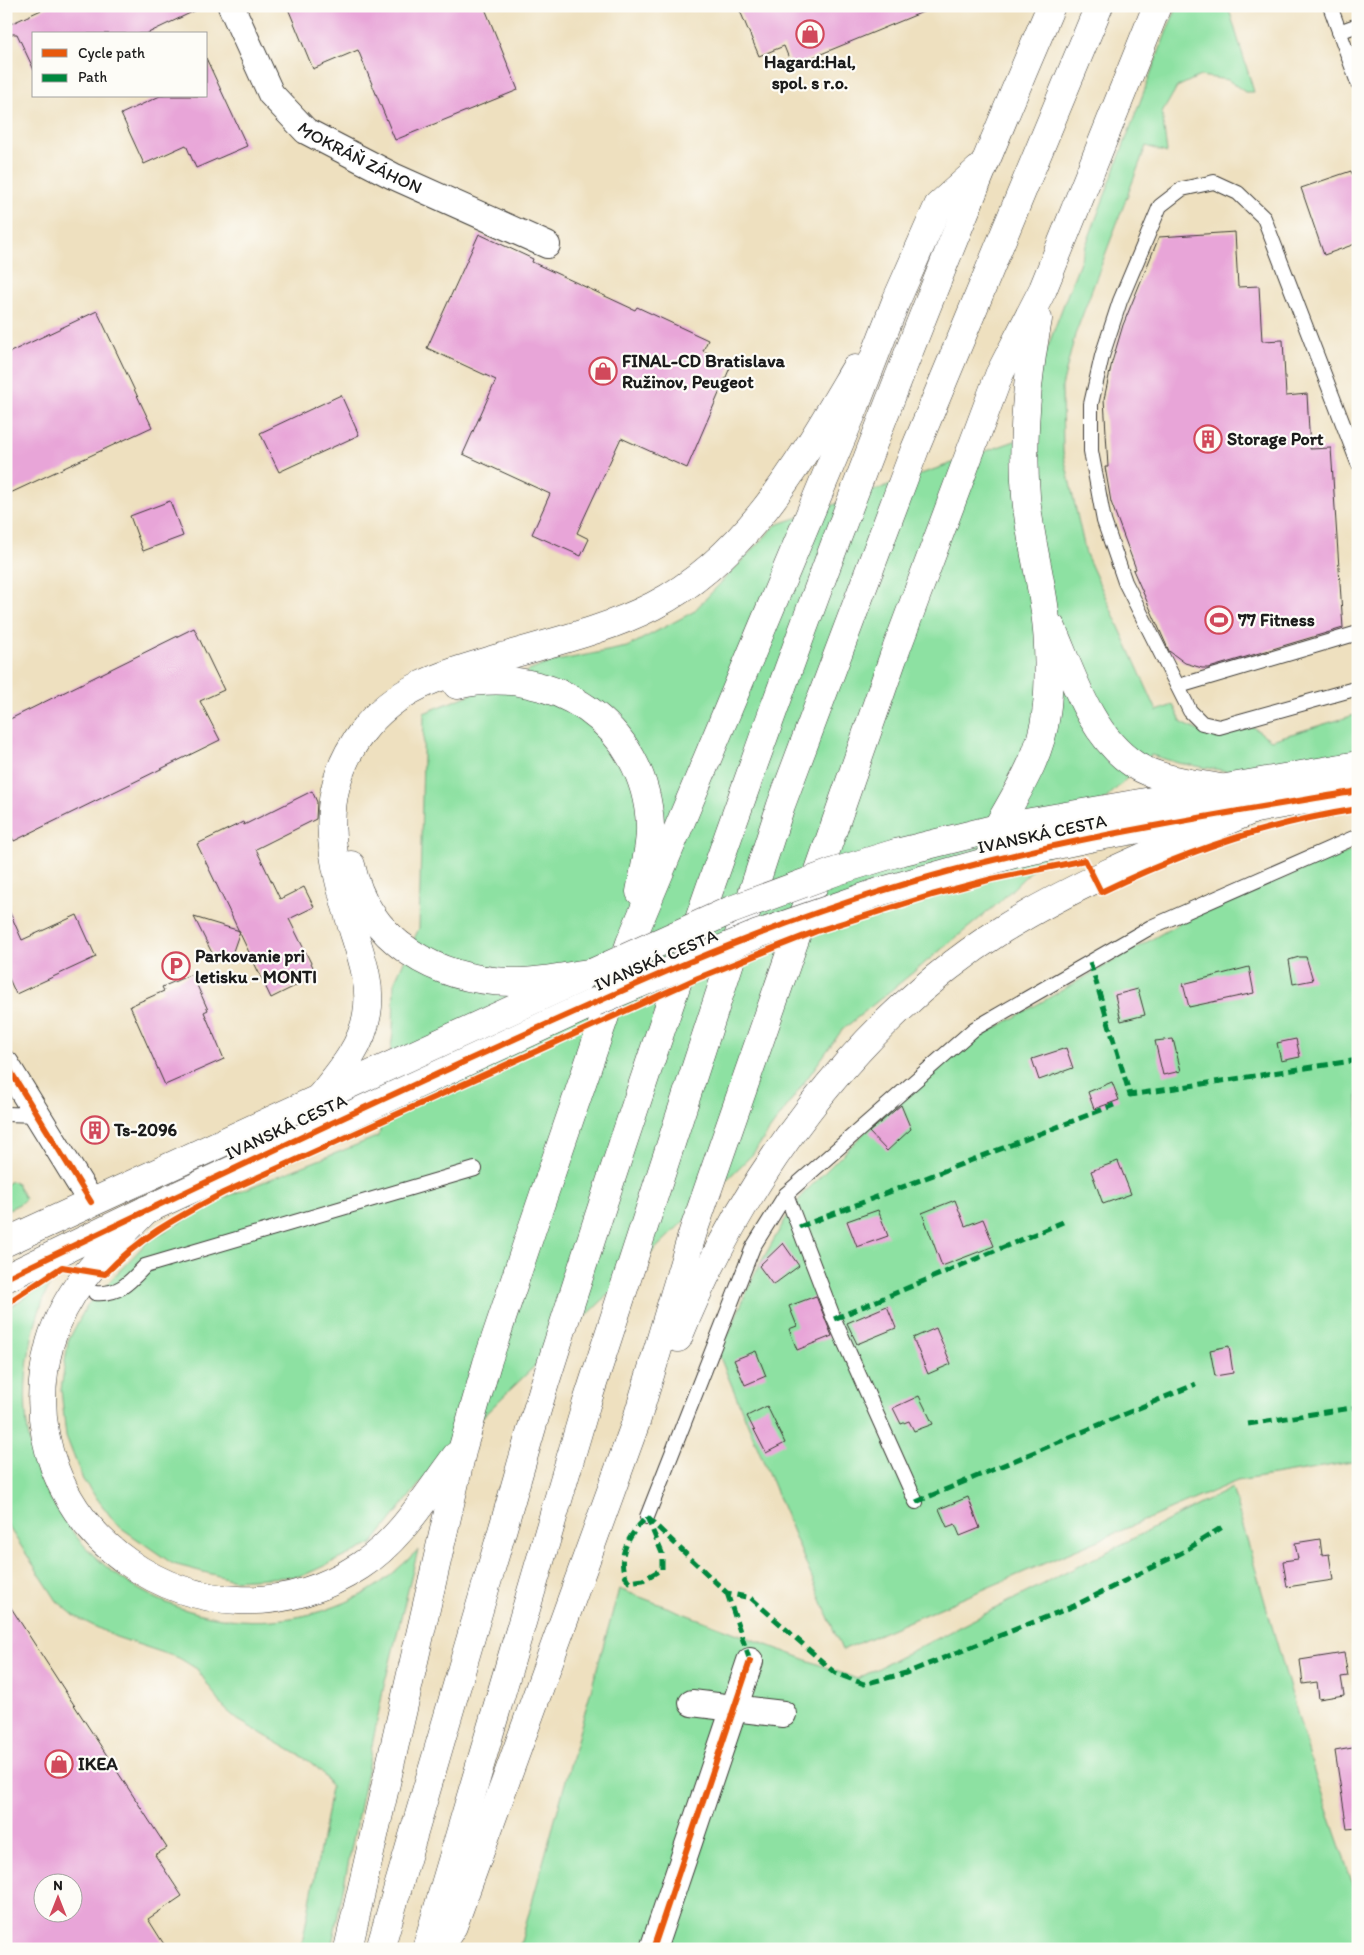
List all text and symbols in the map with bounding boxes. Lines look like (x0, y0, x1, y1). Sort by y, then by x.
shop icon: Hagard:Hal, spol. s r.o. (795, 19, 825, 49)
legend (32, 32, 208, 98)
text: Cycle path (78, 44, 145, 62)
place label: Hagard:Hal, spol. s r.o. (764, 51, 856, 94)
text: Path (78, 68, 107, 86)
street label: MOKRÁŇ ZÁHON (293, 118, 426, 199)
place label: FINAL-CD Bratislava Ružinov, Peugeot (622, 350, 785, 393)
shop icon: FINAL-CD Bratislava Ružinov, Peugeot (588, 356, 618, 386)
building icon: Storage Port (1193, 424, 1223, 454)
place label: Storage Port (1227, 428, 1324, 450)
sports icon: 77 Fitness (1204, 605, 1234, 635)
place label: 77 Fitness (1237, 609, 1315, 631)
street label: IVANSKÁ CESTA (975, 809, 1109, 858)
street label: IVANSKÁ CESTA (591, 924, 721, 996)
place label: Parkovanie pri letisku - MONTI (195, 945, 317, 988)
parking icon: Parkovanie pri letisku - MONTI (161, 951, 191, 981)
street label: IVANSKÁ CESTA (222, 1089, 351, 1165)
building icon: Ts-2096 (80, 1115, 110, 1145)
place label: Ts-2096 (113, 1119, 178, 1141)
shop icon: IKEA (44, 1749, 74, 1779)
place label: IKEA (78, 1753, 118, 1775)
north arrow (32, 1872, 82, 1922)
text: N (53, 1877, 63, 1894)

